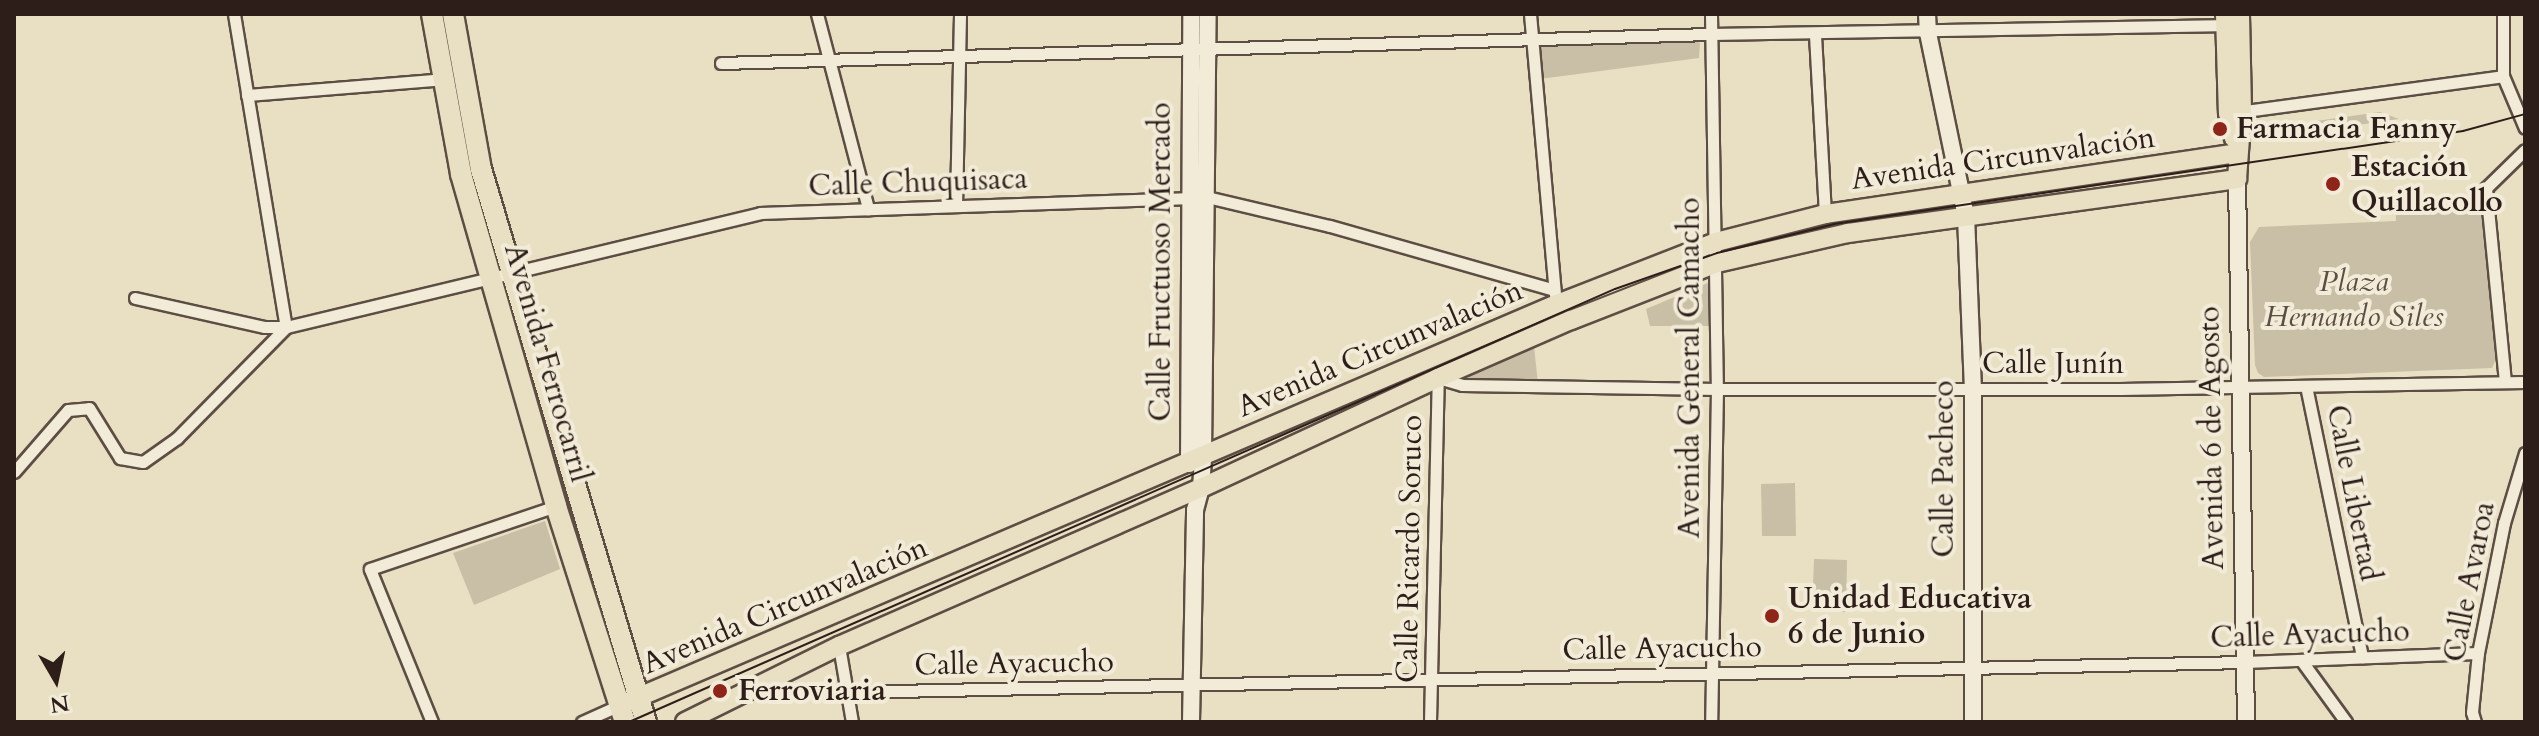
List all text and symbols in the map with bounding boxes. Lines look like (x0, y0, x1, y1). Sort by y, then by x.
street label: Calle Fructuoso Mercado (1143, 102, 1179, 422)
place label: Farmacia Fanny (2236, 111, 2456, 147)
street label: Avenida Circunvalación (1849, 120, 2157, 198)
marker: Farmacia Fanny (2211, 120, 2229, 138)
place label: Estación Quillacollo (2351, 149, 2503, 220)
street label: Calle Chuquisaca (808, 161, 1028, 205)
marker: Estación Quillacollo (2322, 173, 2344, 195)
street label: Avenida General Camacho (1672, 198, 1708, 538)
street label: Avenida Ferrocarril (496, 240, 598, 486)
park label: Plaza Hernando Siles (2264, 264, 2444, 334)
street label: Avenida Circunvalación (1232, 273, 1528, 425)
street label: Avenida 6 de Agosto (2192, 306, 2232, 570)
street label: Calle Junín (1982, 346, 2124, 382)
street label: Calle Pacheco (1926, 380, 1962, 558)
street label: Calle Libertad (2318, 402, 2388, 584)
street label: Calle Ricardo Soruco (1390, 414, 1430, 684)
street label: Calle Avaroa (2437, 499, 2503, 665)
street label: Avenida Circunvalación (637, 530, 933, 682)
place label: Unidad Educativa 6 de Junio (1788, 581, 2032, 652)
marker: Unidad Educativa 6 de Junio (1763, 607, 1781, 625)
street label: Calle Ayacucho (2210, 614, 2410, 656)
street label: Calle Ayacucho (1562, 629, 1762, 669)
north arrow (16, 640, 96, 720)
street label: Calle Ayacucho (914, 644, 1114, 684)
place label: Ferroviaria (738, 673, 886, 709)
marker: Ferroviaria (709, 680, 731, 702)
text: N (48, 687, 72, 720)

